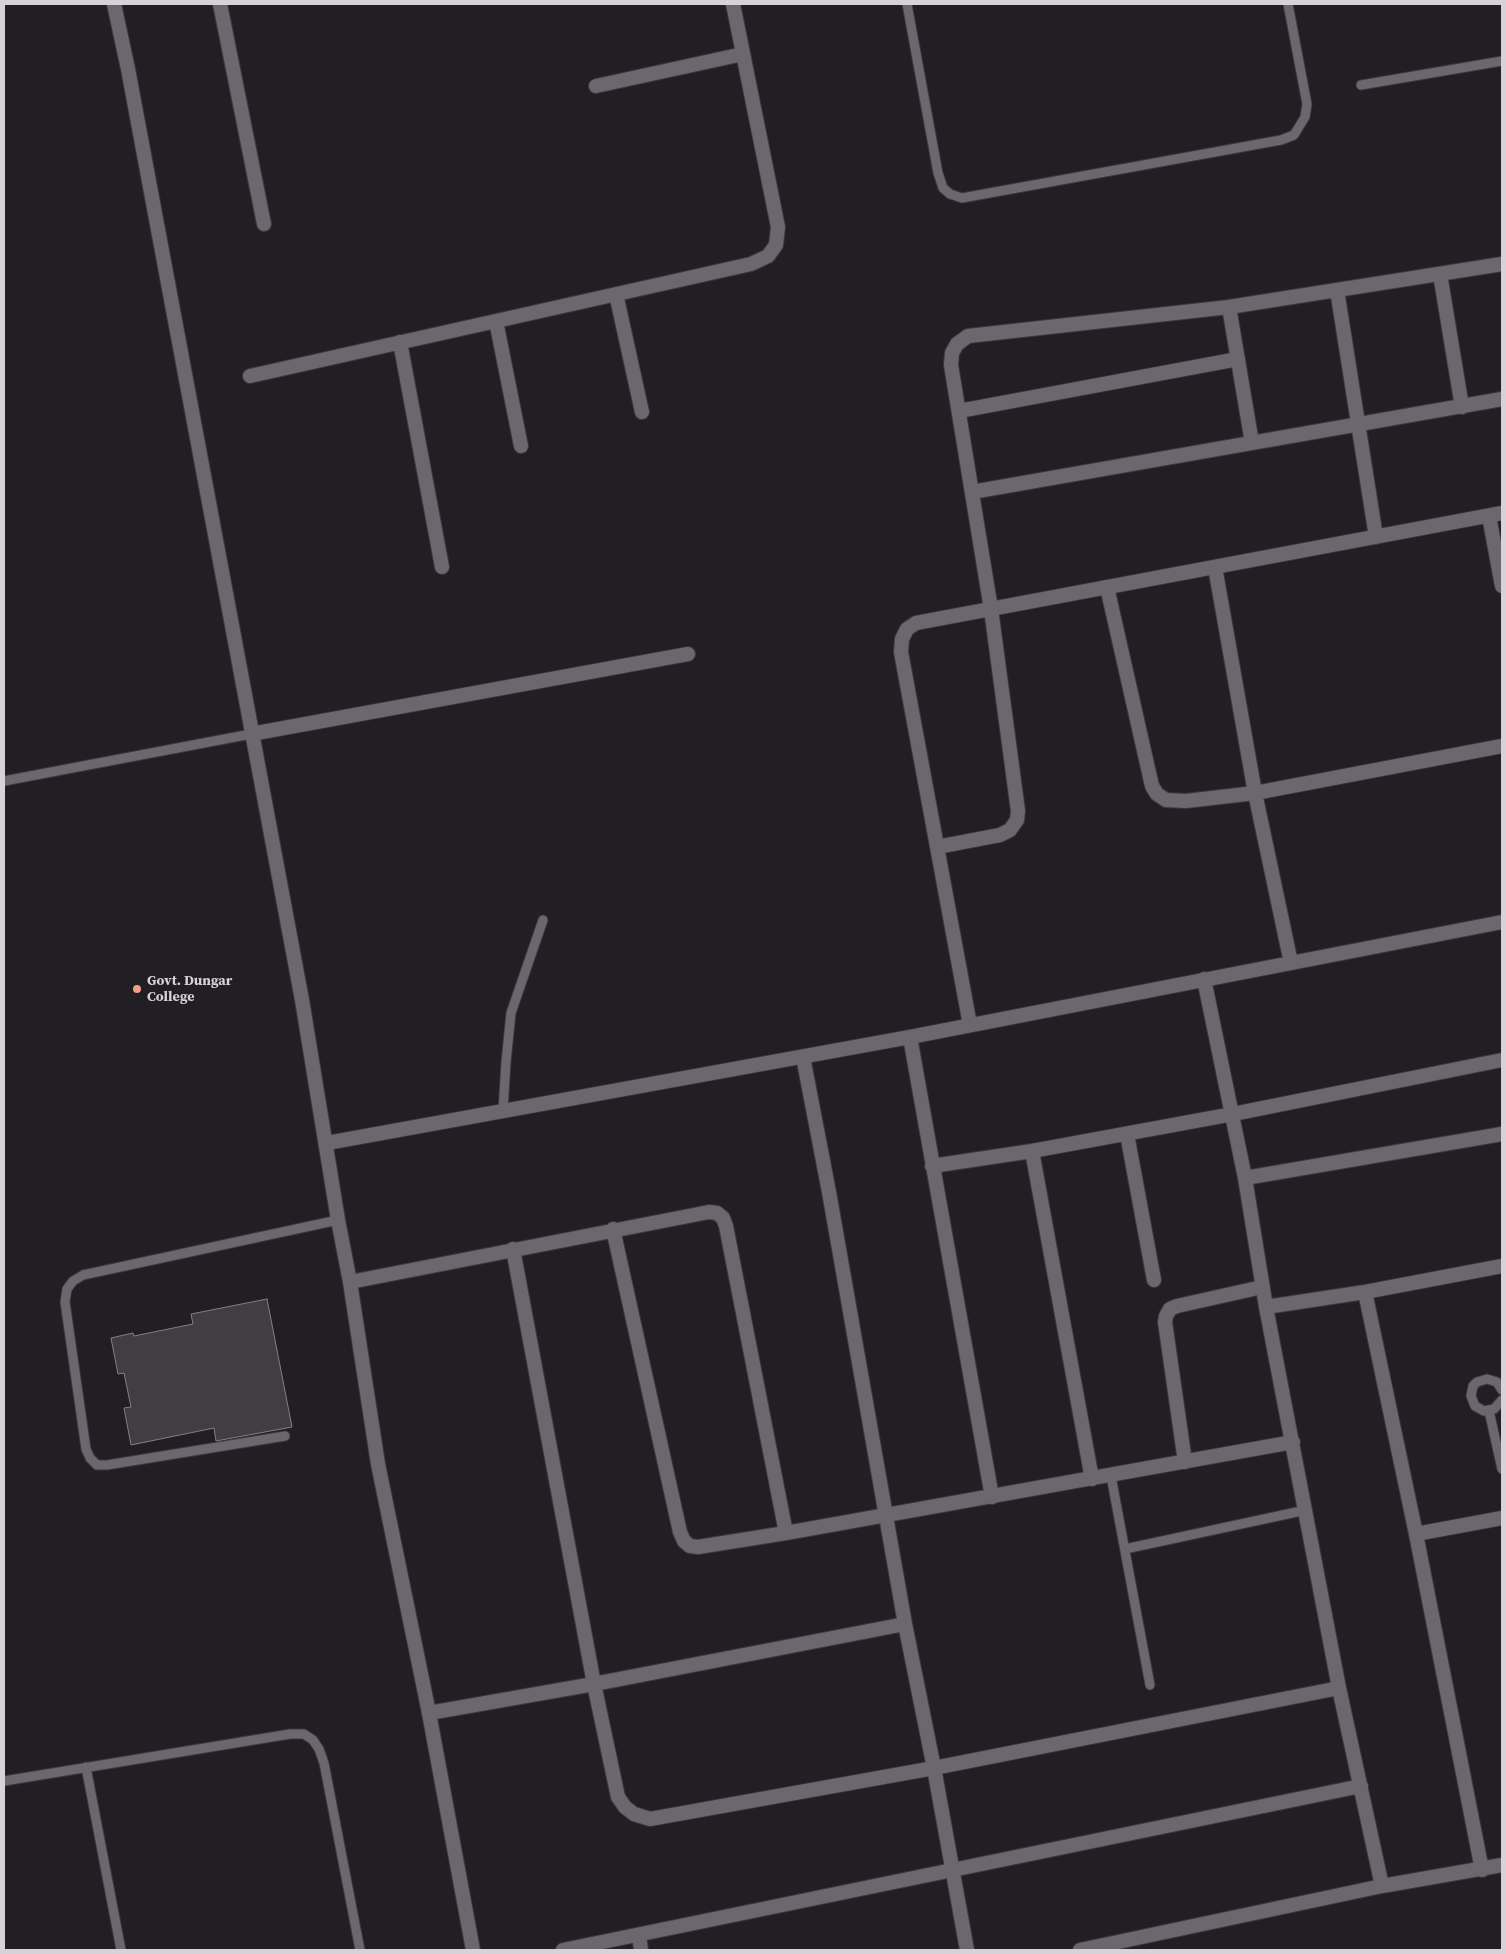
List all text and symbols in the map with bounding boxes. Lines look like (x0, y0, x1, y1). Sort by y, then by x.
place label: Govt. Dungar College (147, 973, 232, 1006)
marker: Govt. Dungar College (131, 983, 143, 995)

